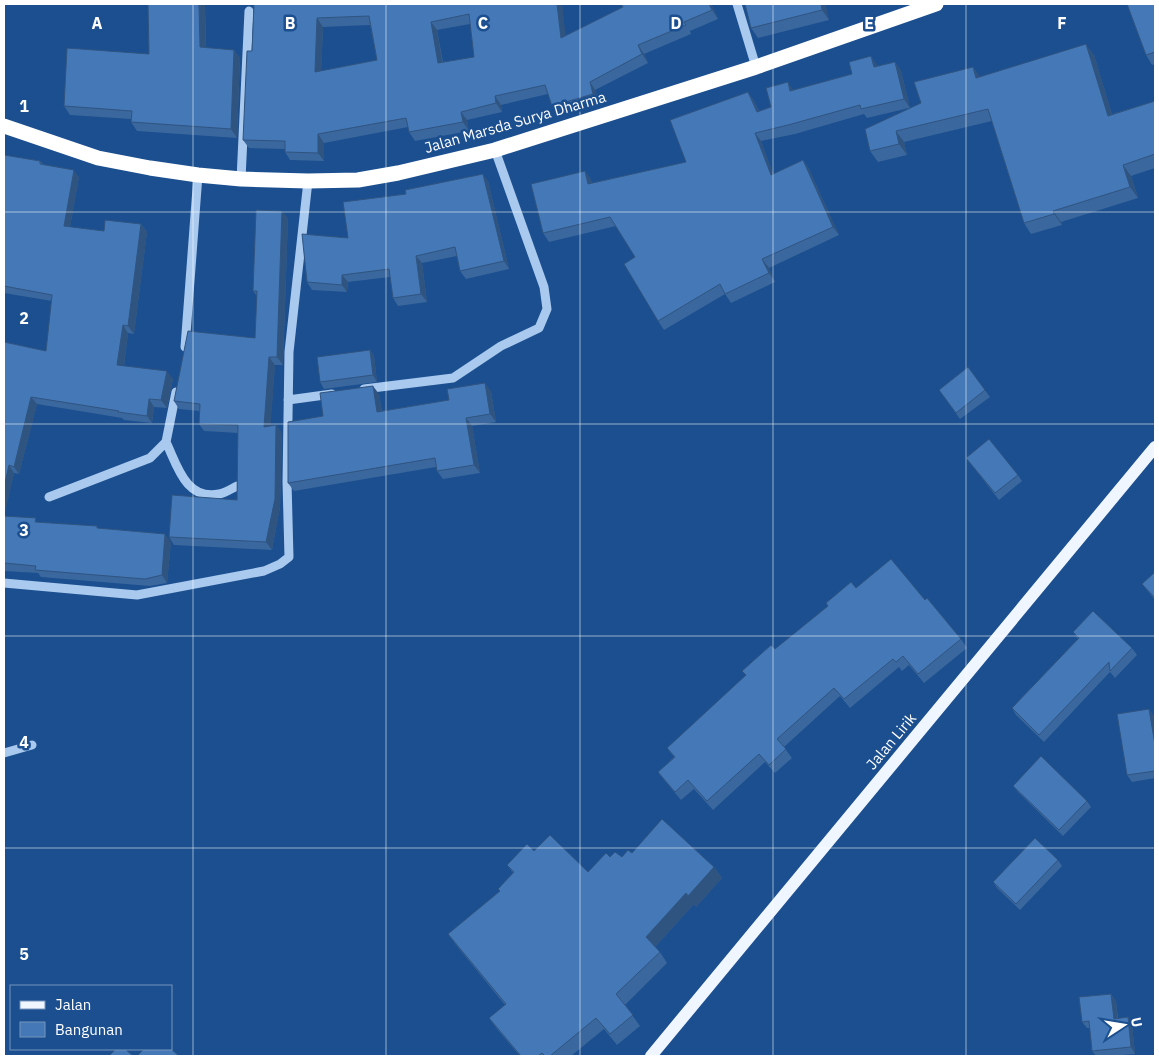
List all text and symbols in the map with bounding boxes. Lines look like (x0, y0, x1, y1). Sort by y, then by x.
text: A (92, 13, 103, 33)
text: B (285, 13, 296, 33)
text: C (478, 13, 488, 33)
text: D (670, 13, 682, 33)
text: E (864, 13, 874, 33)
text: F (1057, 13, 1067, 33)
street label: Jalan Marsda Surya Dharma (422, 87, 608, 157)
text: 1 (19, 96, 29, 116)
text: 2 (19, 308, 29, 328)
text: 3 (19, 520, 29, 540)
street label: Jalan Lirik (862, 709, 920, 773)
text: 4 (19, 732, 29, 752)
text: 5 (19, 944, 29, 964)
legend (10, 985, 172, 1050)
text: Jalan (55, 995, 91, 1014)
north arrow (1099, 1000, 1149, 1050)
text: U (1127, 1016, 1147, 1029)
text: Bangunan (55, 1020, 123, 1039)

